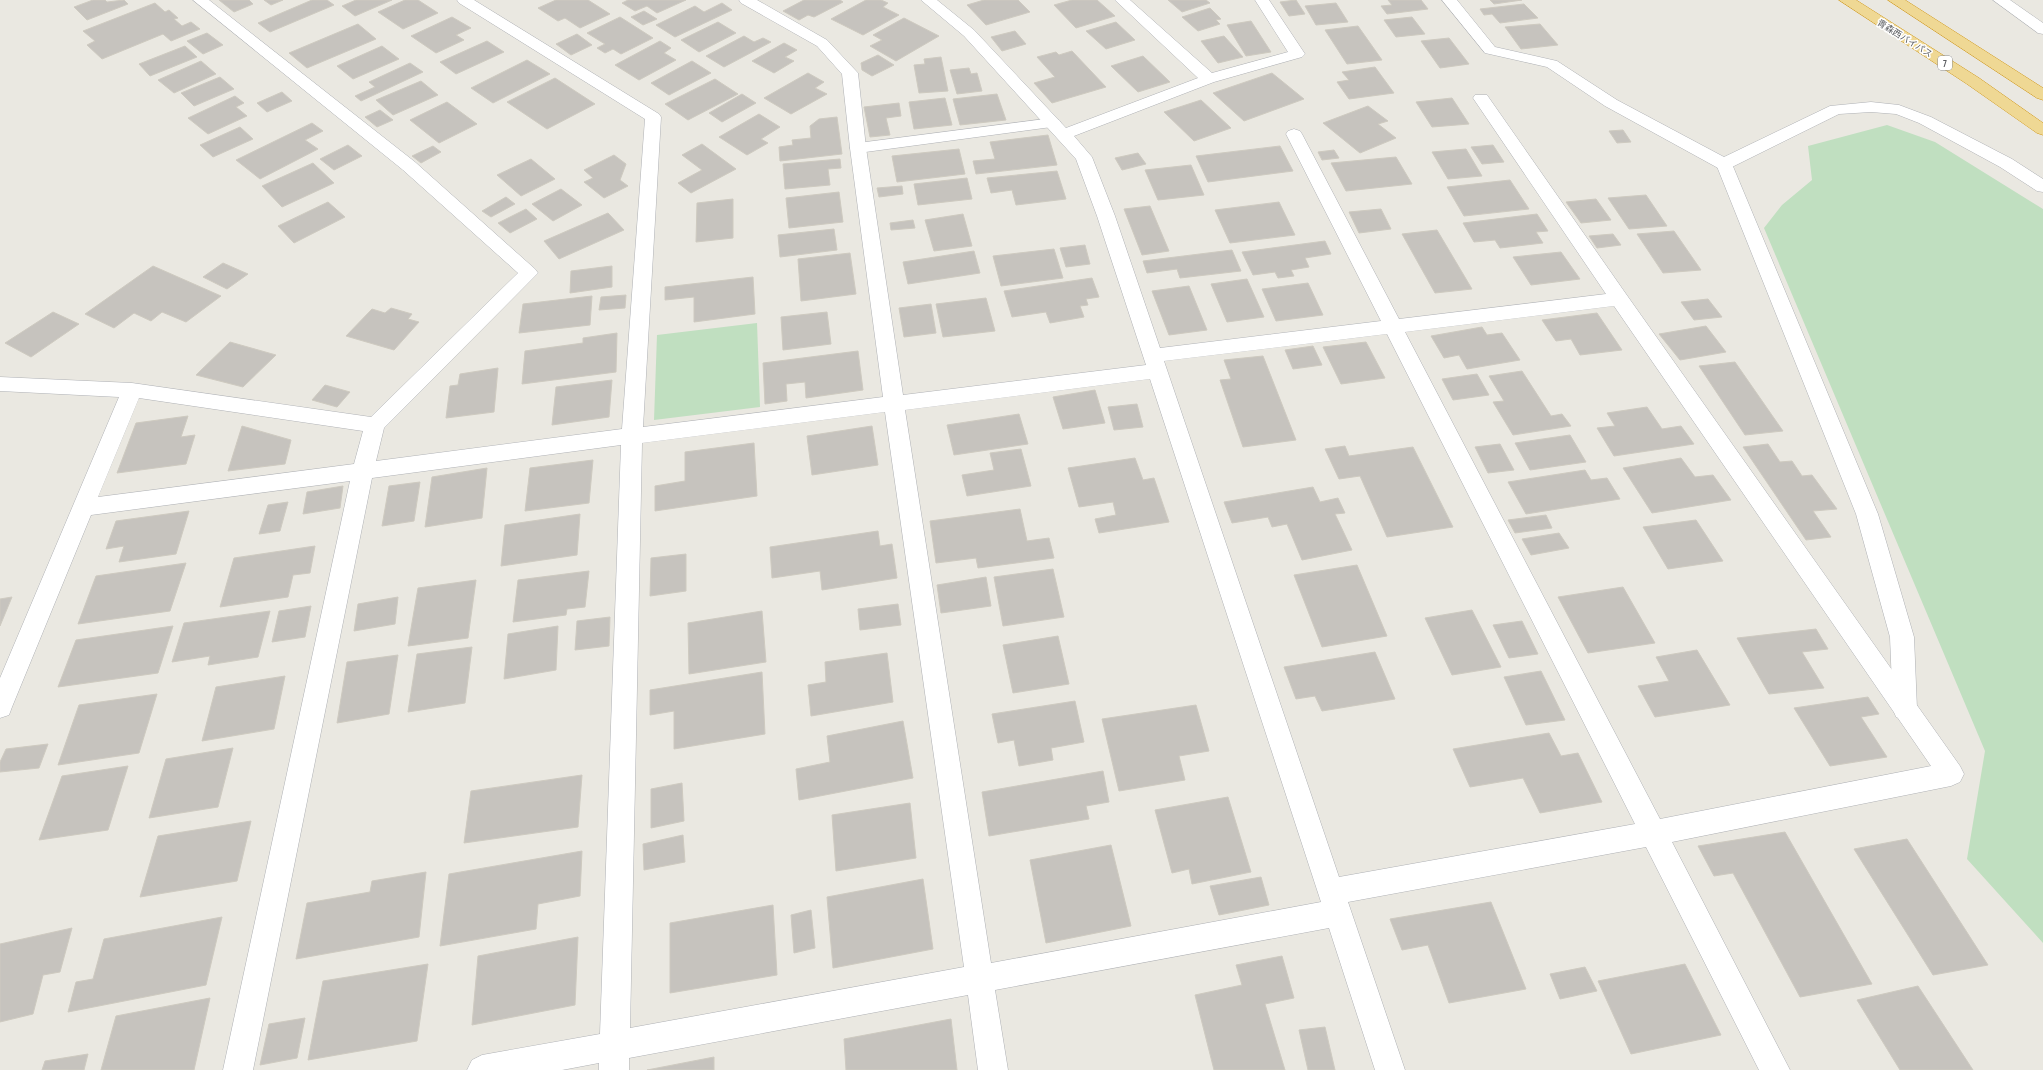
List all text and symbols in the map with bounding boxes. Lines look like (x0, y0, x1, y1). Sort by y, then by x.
street label: 青森西バイパス (1875, 17, 1935, 59)
road number: 7 (1938, 56, 1952, 70)

